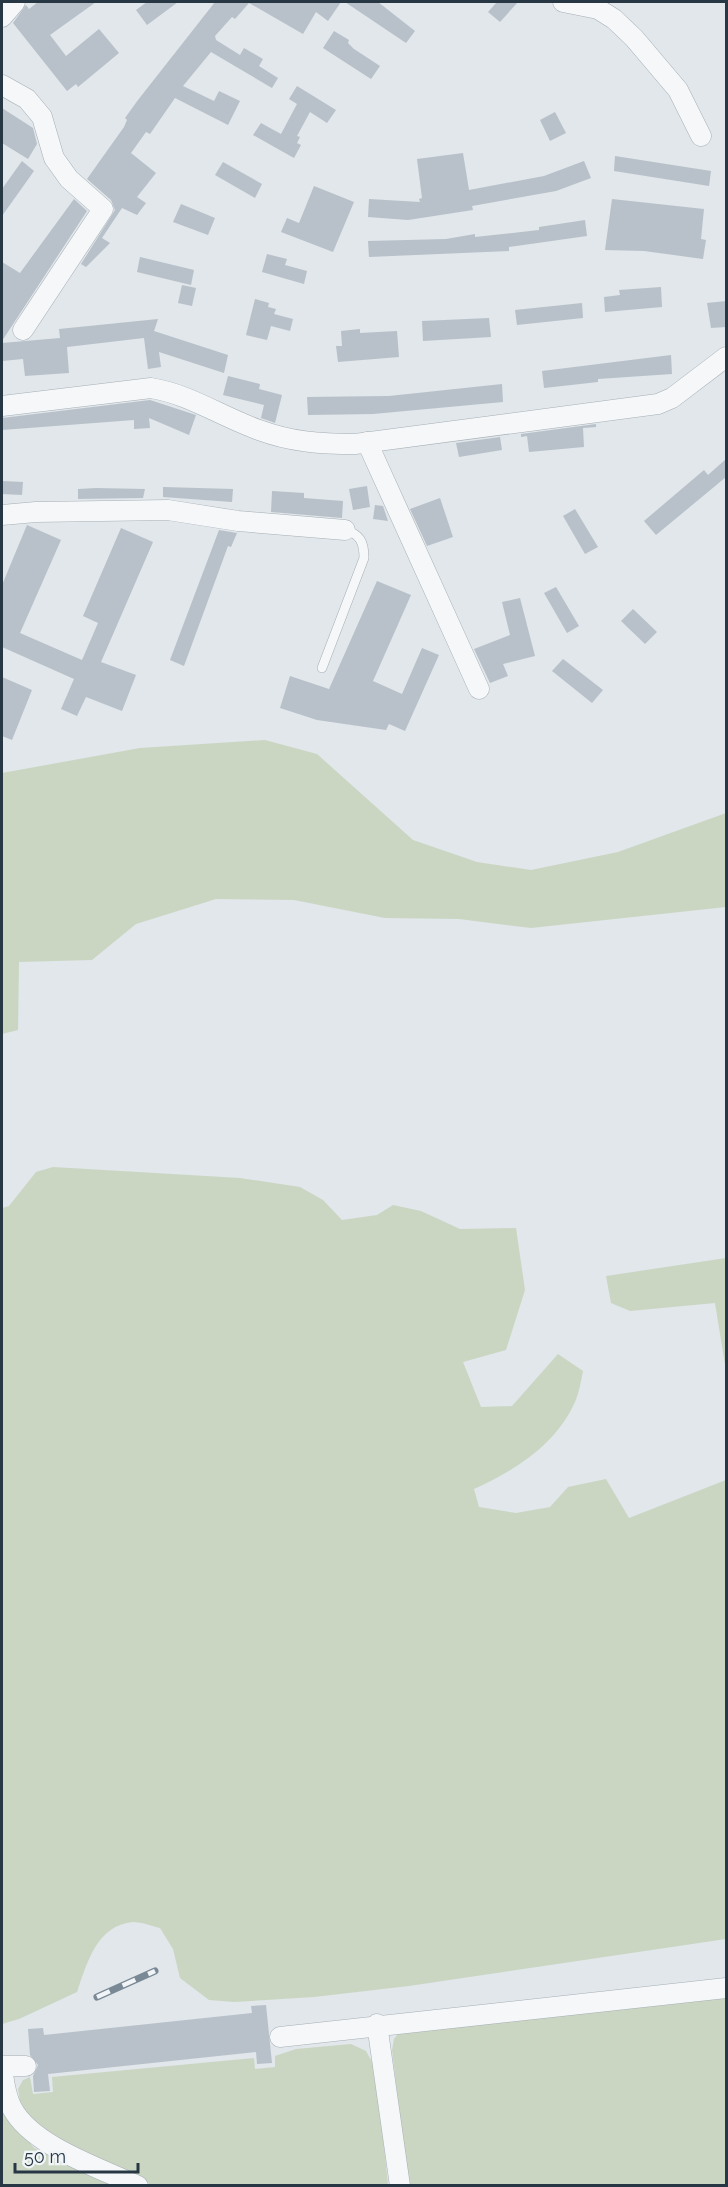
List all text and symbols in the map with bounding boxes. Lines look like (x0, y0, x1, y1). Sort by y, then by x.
scale bar (15, 2136, 138, 2174)
text: 50 m (24, 2146, 66, 2167)

